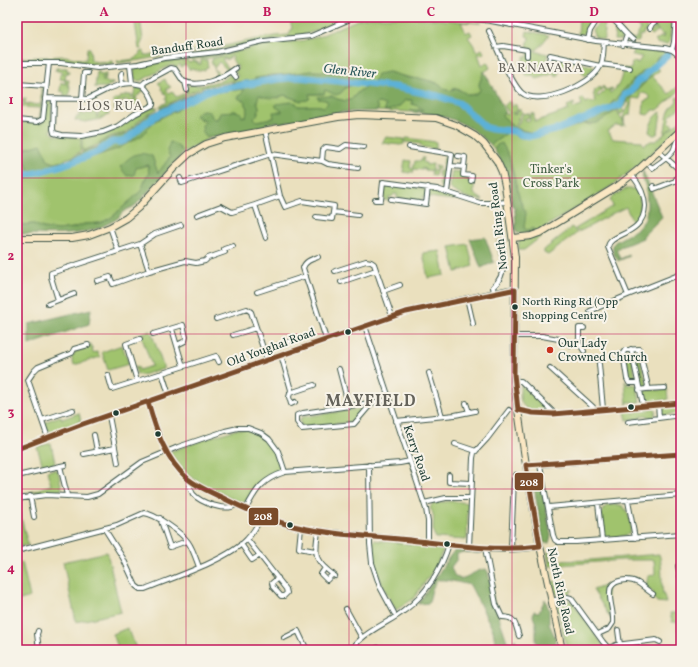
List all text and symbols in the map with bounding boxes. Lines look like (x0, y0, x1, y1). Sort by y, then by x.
text: A (99, 4, 109, 22)
text: B (263, 4, 272, 22)
text: C (427, 4, 435, 22)
text: D (589, 4, 599, 22)
street label: Banduff Road (150, 34, 225, 60)
water label: Glen River (322, 60, 377, 84)
district label: BARNAVARA (498, 60, 584, 78)
text: 1 (8, 92, 14, 110)
district label: LIOS RUA (78, 98, 144, 116)
park label: Tinker's Cross Park (523, 162, 580, 192)
street label: North Ring Road (486, 181, 512, 271)
text: 2 (8, 248, 15, 266)
place label: North Ring Rd (Opp Shopping Centre) (522, 295, 618, 324)
marker: North Ring Rd (Opp Shopping Centre) (510, 302, 520, 312)
street label: Old Youghal Road (225, 324, 318, 371)
unlabelled marker (343, 327, 353, 337)
place label: Our Lady Crowned Church (558, 336, 647, 366)
marker: Our Lady Crowned Church (545, 345, 555, 355)
district label: MAYFIELD (326, 391, 416, 413)
unlabelled marker (626, 402, 636, 412)
text: 3 (8, 404, 15, 422)
unlabelled marker (111, 408, 121, 418)
street label: Kerry Road (399, 423, 433, 484)
unlabelled marker (153, 429, 163, 439)
line badge: 208 (514, 472, 544, 491)
text: 208 (520, 476, 538, 491)
line badge: 208 (248, 507, 279, 526)
text: 208 (254, 510, 272, 525)
unlabelled marker (285, 520, 295, 530)
unlabelled marker (442, 539, 452, 549)
street label: North Ring Road (543, 546, 577, 636)
text: 4 (7, 560, 15, 578)

